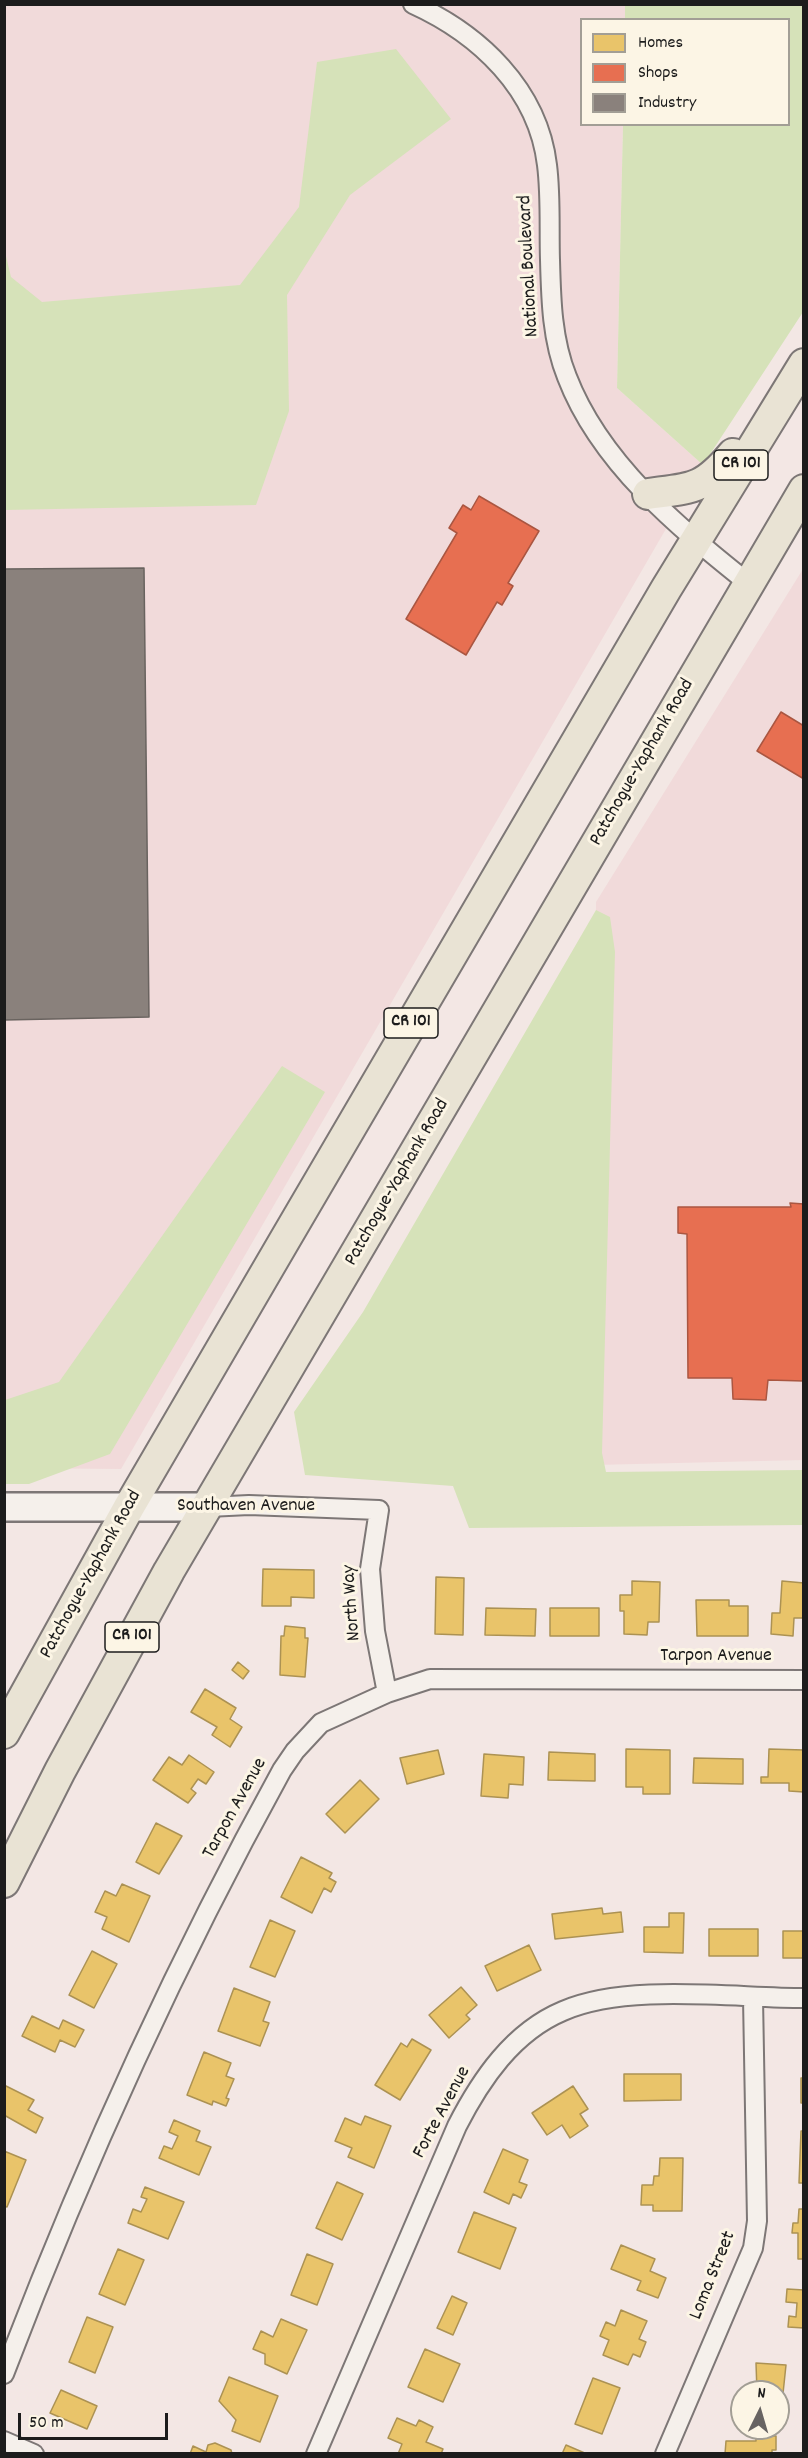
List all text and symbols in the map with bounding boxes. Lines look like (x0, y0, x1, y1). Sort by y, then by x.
legend (580, 18, 790, 126)
text: Homes (638, 31, 683, 56)
text: Shops (638, 61, 678, 86)
text: Industry (638, 91, 696, 116)
street label: National Boulevard (514, 194, 546, 338)
road number: CR 101 (714, 450, 768, 480)
street label: Patchogue-Yaphank Road (585, 675, 701, 851)
road number: CR 101 (384, 1008, 438, 1038)
street label: Patchogue-Yaphank Road (340, 1095, 456, 1271)
street label: Patchogue-Yaphank Road (36, 1487, 148, 1663)
street label: Southaven Avenue (177, 1495, 315, 1519)
street label: North Way (338, 1564, 368, 1642)
road number: CR 101 (105, 1622, 159, 1652)
street label: Tarpon Avenue (660, 1645, 772, 1669)
street label: Tarpon Avenue (198, 1754, 274, 1864)
street label: Forte Avenue (409, 2063, 477, 2163)
street label: Loma Street (685, 2228, 743, 2324)
north arrow (730, 2380, 790, 2440)
text: N (756, 2382, 766, 2405)
scale bar (21, 2401, 171, 2439)
text: 50 m (29, 2411, 64, 2436)

